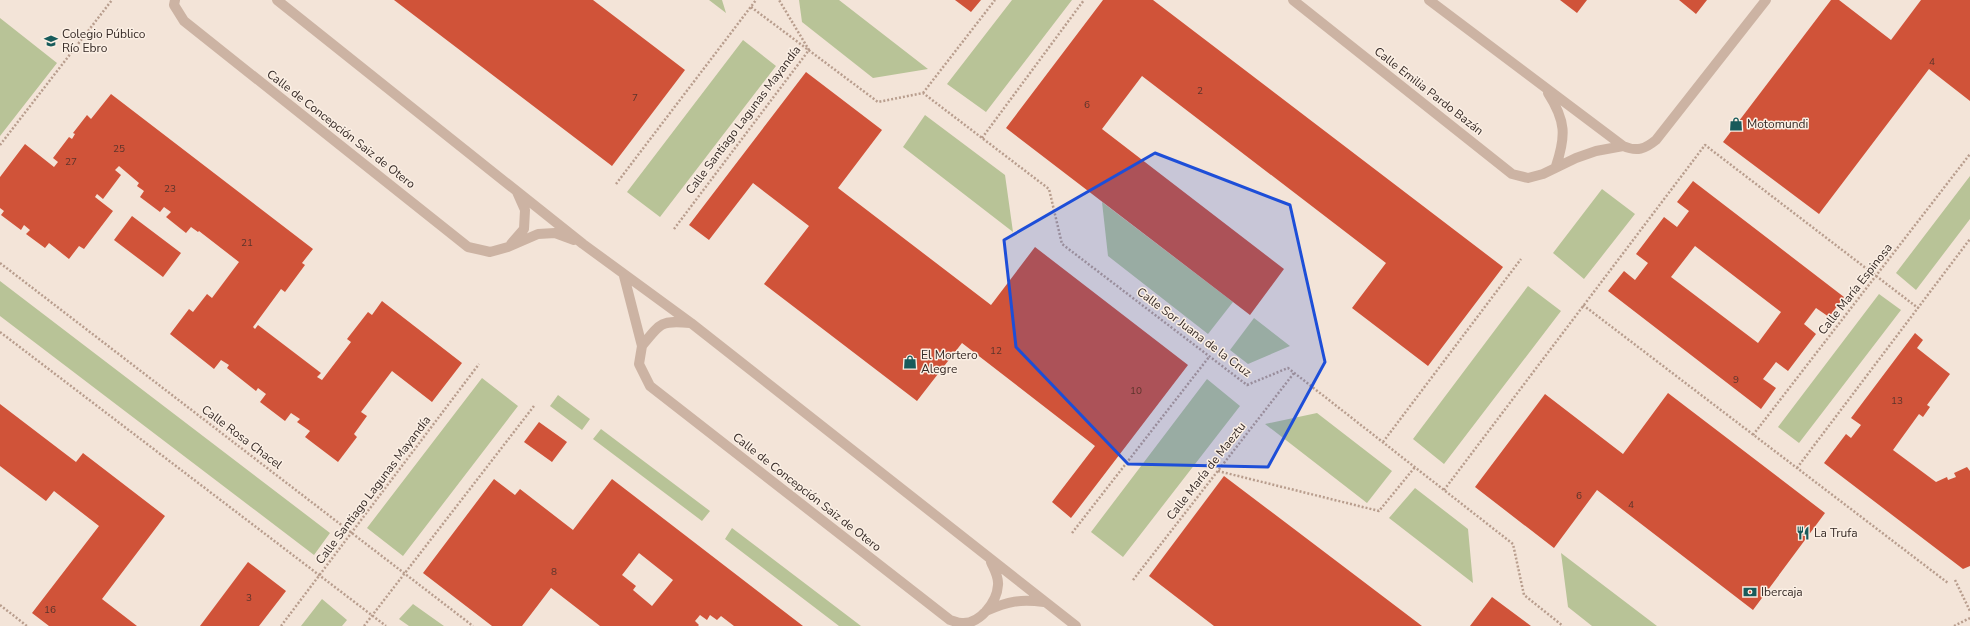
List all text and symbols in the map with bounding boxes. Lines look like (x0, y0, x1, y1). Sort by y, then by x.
place label: Colegio Público Río Ebro (62, 26, 146, 56)
school or university icon: Colegio Público Río Ebro (43, 33, 59, 49)
street label: Calle Santiago Lagunas Mayandía (682, 42, 804, 198)
street label: Calle Emilia Pardo Bazán (1371, 43, 1487, 139)
house number: 4 (1929, 55, 1935, 69)
street label: Calle de Concepción Saiz de Otero (263, 66, 419, 192)
house number: 2 (1197, 84, 1203, 98)
house number: 7 (632, 91, 638, 105)
house number: 6 (1084, 98, 1090, 112)
shop icon: Motomundi (1728, 116, 1744, 132)
place label: Motomundi (1747, 116, 1808, 132)
house number: 25 (113, 142, 125, 156)
house number: 27 (65, 155, 77, 169)
house number: 23 (164, 182, 176, 196)
house number: 21 (241, 236, 253, 250)
street label: Calle María Espinosa (1814, 240, 1896, 338)
street label: Calle Sor Juana de la Cruz (1133, 284, 1255, 381)
house number: 12 (990, 344, 1002, 358)
place label: El Mortero Alegre (921, 347, 978, 377)
shop icon: El Mortero Alegre (902, 354, 918, 370)
house number: 9 (1733, 373, 1739, 387)
house number: 10 (1130, 384, 1142, 398)
house number: 13 (1891, 394, 1903, 408)
street label: Calle Rosa Chacel (198, 401, 286, 473)
street label: Calle Santiago Lagunas Mayandía (312, 412, 434, 568)
street label: Calle María de Maeztu (1163, 419, 1249, 523)
street label: Calle de Concepción Saiz de Otero (729, 429, 885, 555)
house number: 6 (1576, 489, 1582, 503)
house number: 4 (1628, 498, 1634, 512)
restaurant icon: La Trufa (1795, 525, 1811, 541)
place label: La Trufa (1814, 525, 1858, 541)
house number: 8 (551, 565, 557, 579)
bank icon: Ibercaja (1742, 584, 1758, 600)
place label: Ibercaja (1761, 584, 1803, 600)
house number: 3 (246, 591, 252, 605)
house number: 16 (44, 603, 56, 617)

